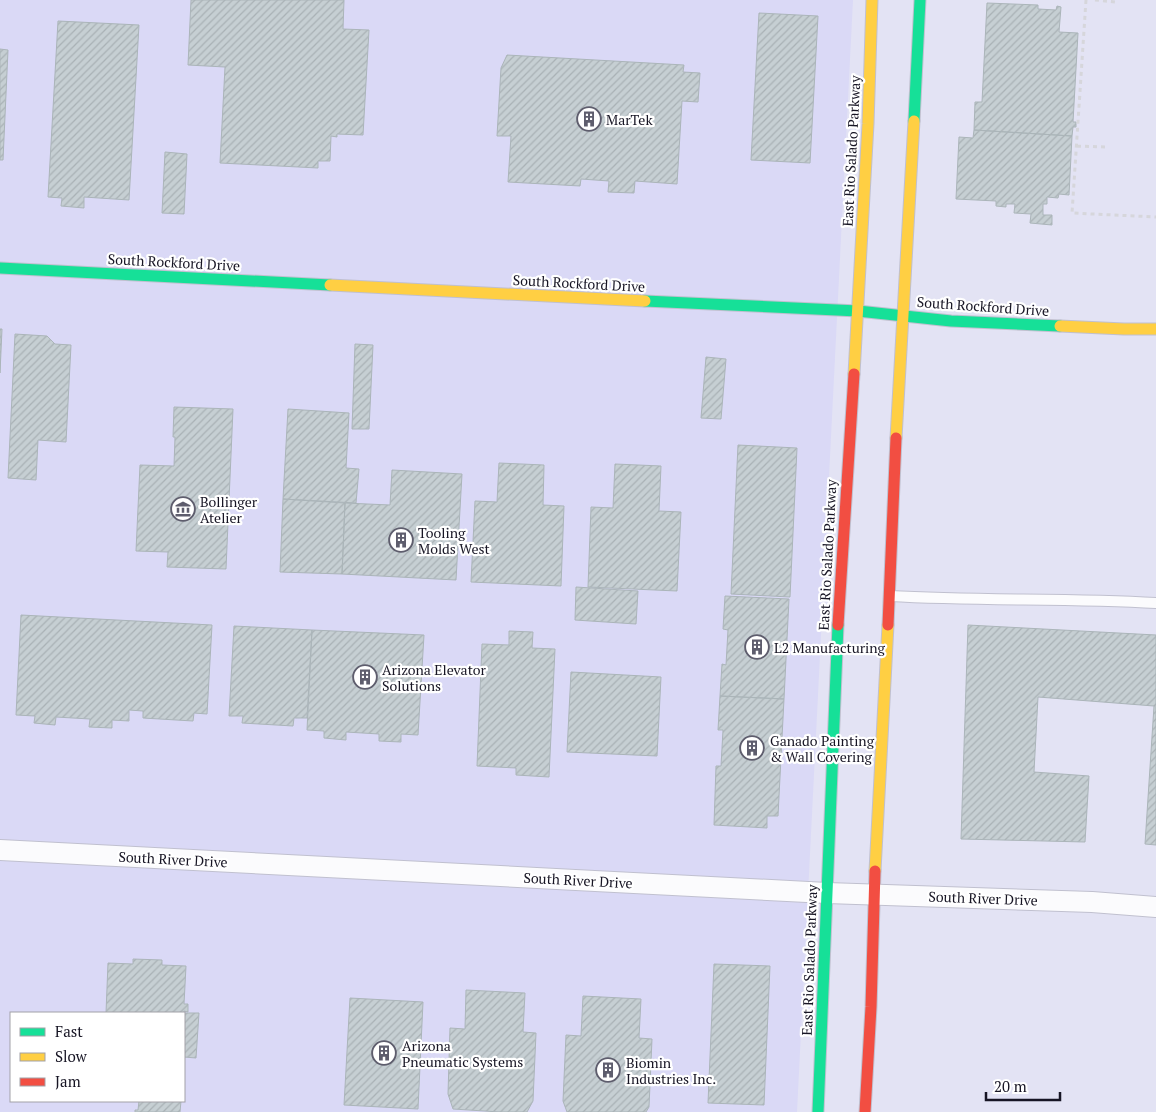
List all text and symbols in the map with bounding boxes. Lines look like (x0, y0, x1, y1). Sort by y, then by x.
street label: East Rio Salado Parkway (838, 74, 864, 227)
building icon: MarTek (576, 106, 602, 132)
place label: MarTek (606, 110, 653, 129)
street label: South Rockford Drive (107, 249, 241, 275)
street label: South Rockford Drive (512, 270, 646, 296)
street label: South Rockford Drive (916, 292, 1050, 320)
street label: East Rio Salado Parkway (814, 478, 840, 631)
place label: Bollinger Atelier (200, 492, 258, 527)
museum icon: Bollinger Atelier (170, 496, 196, 522)
place label: Tooling Molds West (418, 523, 491, 558)
building icon: Tooling Molds West (388, 527, 414, 553)
building icon: L2 Manufacturing (744, 634, 770, 660)
place label: L2 Manufacturing (774, 638, 886, 657)
place label: Arizona Elevator Solutions (382, 660, 487, 695)
building icon: Arizona Elevator Solutions (352, 664, 378, 690)
place label: Ganado Painting & Wall Covering (770, 731, 875, 766)
building icon: Ganado Painting & Wall Covering (739, 735, 765, 761)
street label: South River Drive (118, 847, 228, 871)
street label: South River Drive (523, 868, 633, 892)
street label: East Rio Salado Parkway (797, 883, 821, 1036)
street label: South River Drive (928, 887, 1038, 909)
legend (10, 1012, 185, 1102)
text: Fast (55, 1021, 83, 1041)
place label: Arizona Pneumatic Systems (402, 1036, 523, 1071)
building icon: Arizona Pneumatic Systems (371, 1040, 397, 1066)
text: Slow (55, 1046, 88, 1066)
place label: Biomin Industries Inc. (626, 1053, 716, 1088)
building icon: Biomin Industries Inc. (595, 1057, 621, 1083)
scale bar (986, 1070, 1060, 1102)
text: Jam (55, 1071, 81, 1091)
text: 20 m (994, 1076, 1027, 1096)

